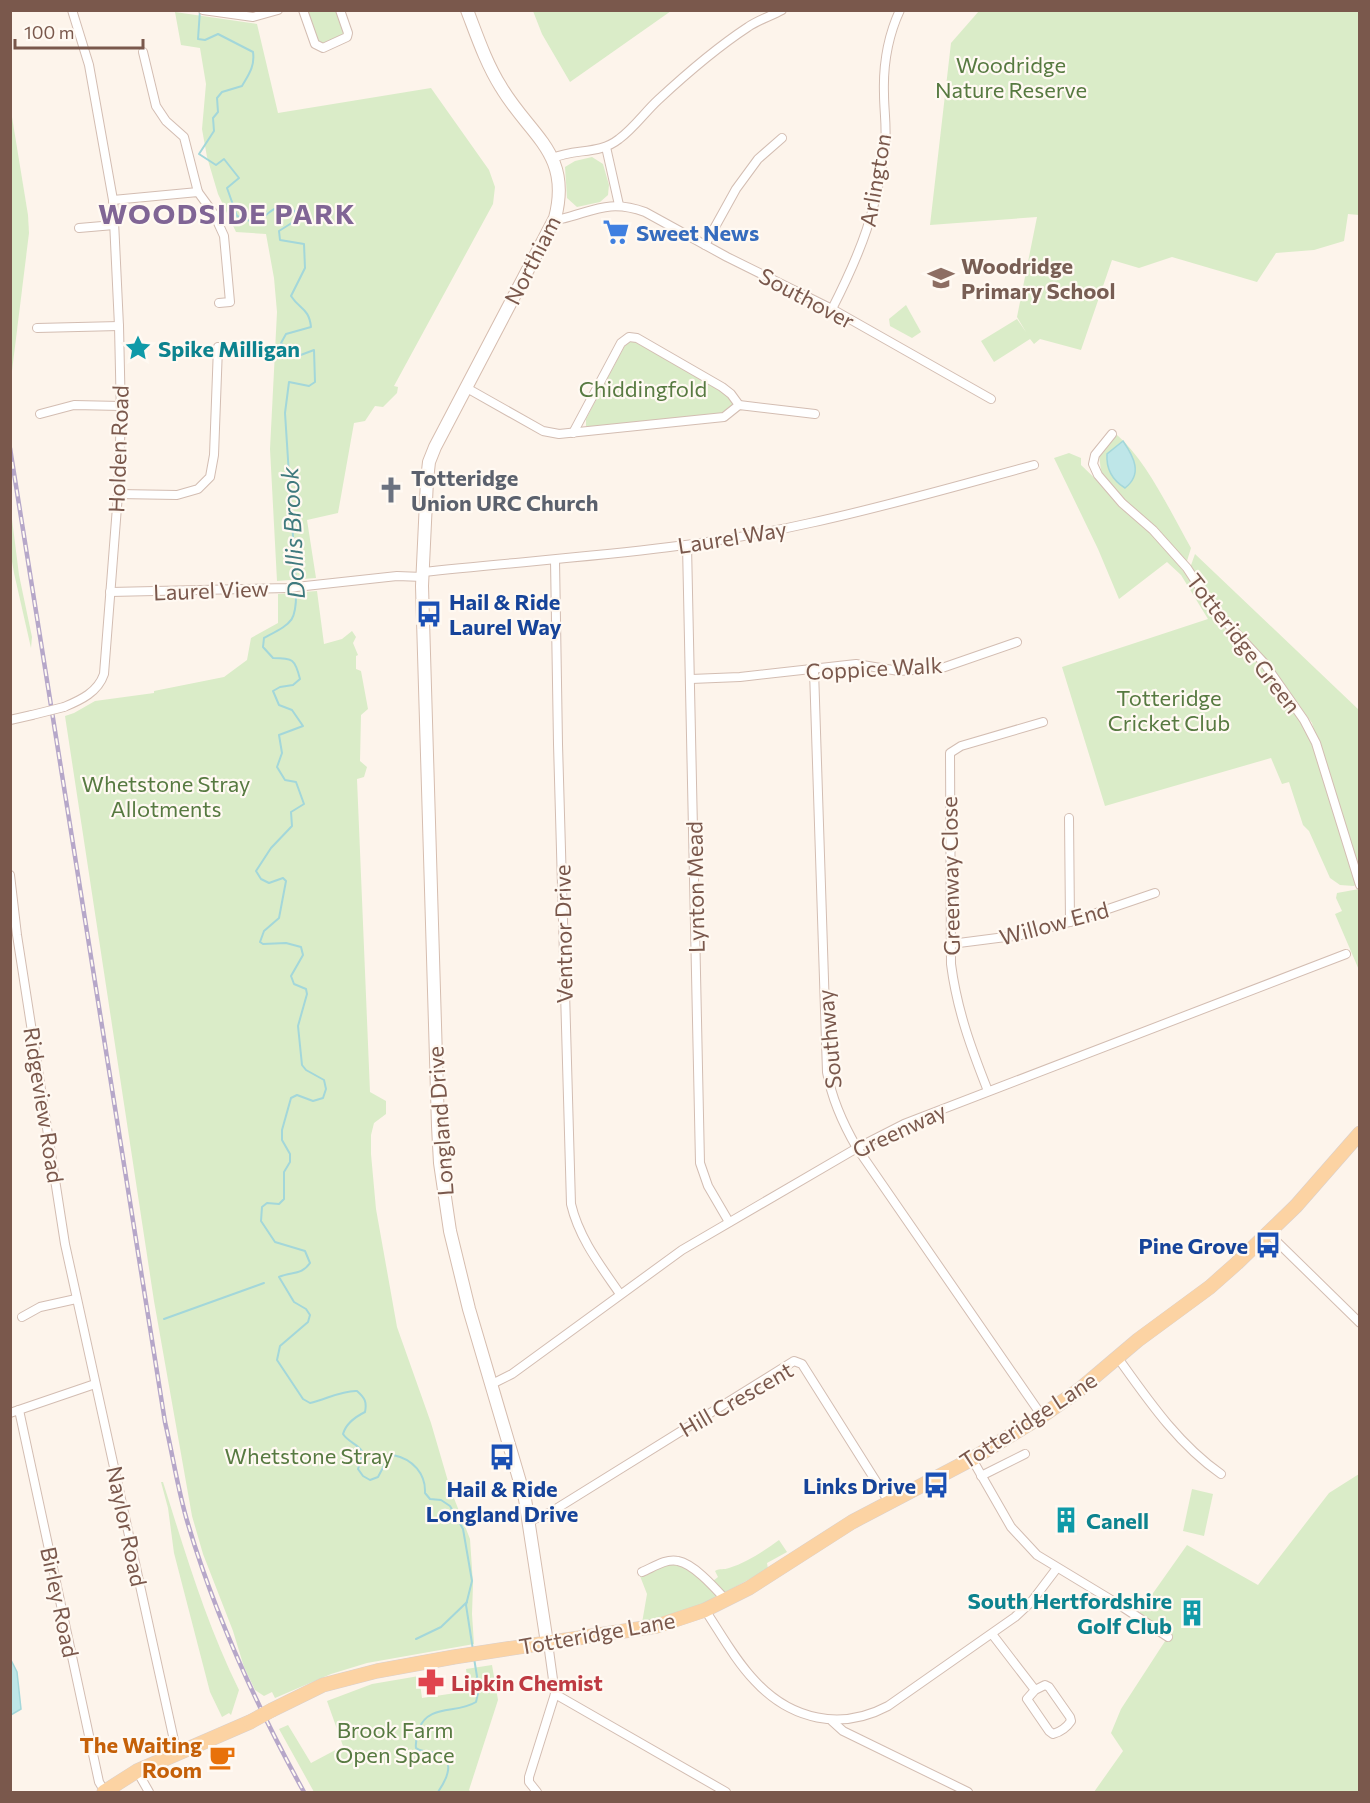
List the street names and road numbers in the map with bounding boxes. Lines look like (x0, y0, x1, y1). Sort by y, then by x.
street label: Arlington (854, 131, 896, 229)
street label: Northiam (498, 211, 566, 309)
street label: Southover (755, 262, 859, 334)
street label: Holden Road (102, 385, 134, 513)
street label: Laurel Way (676, 515, 788, 559)
street label: Totteridge Green (1181, 568, 1307, 718)
street label: Laurel View (153, 574, 270, 606)
street label: Coppice Walk (805, 651, 943, 685)
street label: Greenway Close (935, 796, 965, 956)
street label: Lynton Mead (680, 821, 710, 953)
street label: Ventnor Drive (548, 864, 578, 1004)
street label: Willow End (996, 895, 1112, 951)
street label: Southway (811, 988, 847, 1090)
street label: Ridgeview Road (18, 1025, 70, 1185)
street label: Longland Drive (421, 1045, 459, 1197)
street label: Greenway (848, 1097, 950, 1163)
street label: Hill Crescent (674, 1356, 798, 1442)
street label: Totteridge Lane (954, 1366, 1102, 1474)
street label: Naylor Road (101, 1463, 153, 1589)
street label: Birley Road (35, 1544, 85, 1660)
street label: Totteridge Lane (517, 1606, 677, 1660)

